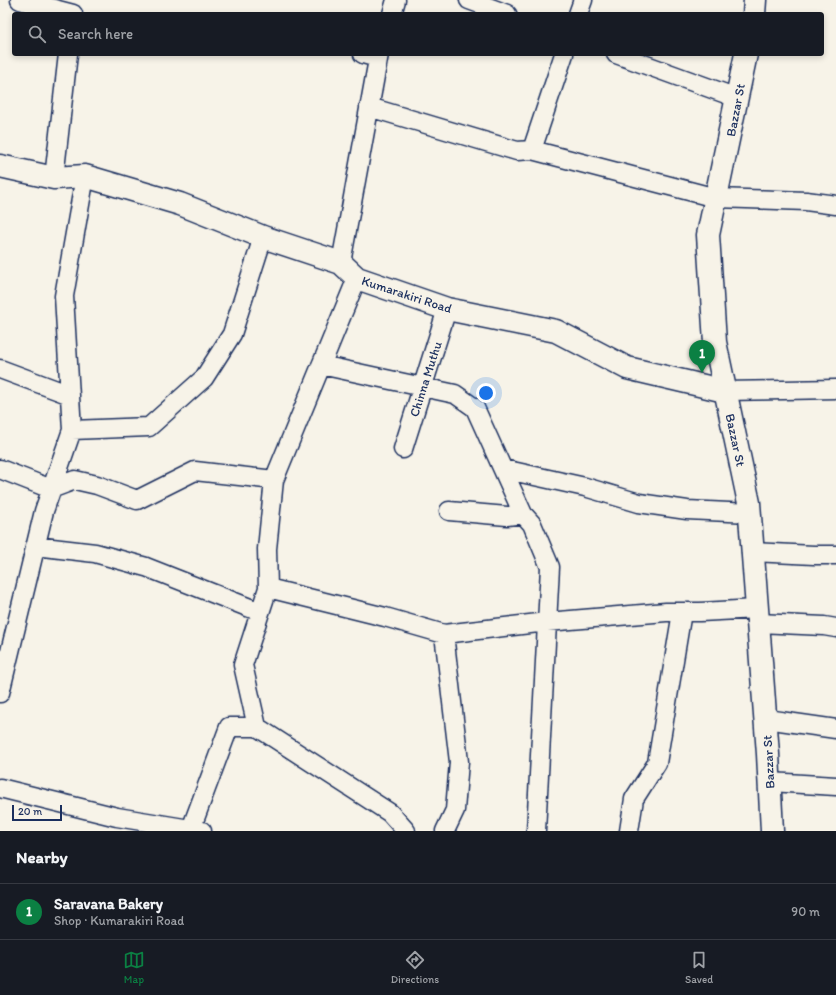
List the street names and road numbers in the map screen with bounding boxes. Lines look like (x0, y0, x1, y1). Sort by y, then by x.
street label: Bazzar St (723, 82, 748, 138)
street label: Kumarakiri Road (360, 273, 454, 316)
street label: Chinna Muthu (406, 340, 445, 419)
street label: Bazzar St (723, 412, 748, 468)
street label: Bazzar St (760, 735, 777, 789)

